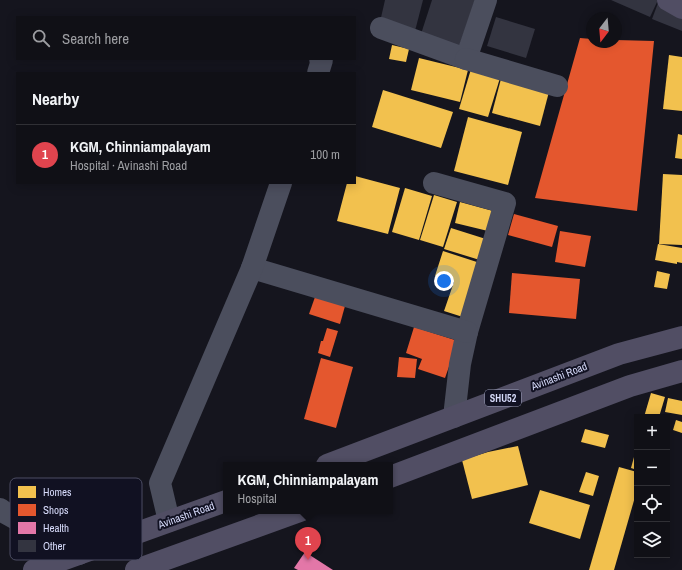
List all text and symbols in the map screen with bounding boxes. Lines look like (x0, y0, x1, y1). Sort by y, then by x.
north arrow (586, 12, 622, 48)
search box (16, 16, 356, 60)
icon: search (30, 27, 52, 49)
text: Search here (62, 28, 129, 49)
text: Nearby (32, 87, 79, 110)
text: KGM, Chinniampalayam (70, 136, 211, 157)
text: 1 (42, 146, 48, 163)
text: 100 m (310, 146, 340, 163)
text: Hospital · Avinashi Road (70, 157, 187, 174)
your location (434, 271, 454, 291)
street label: Avinashi Road (528, 359, 589, 393)
road number: SHU52 (485, 390, 521, 406)
map controls (634, 414, 670, 558)
button: + (634, 414, 670, 450)
button: − (634, 450, 670, 486)
popup (223, 462, 393, 514)
text: KGM, Chinniampalayam (238, 469, 378, 490)
legend (10, 478, 142, 560)
text: Homes (43, 485, 72, 499)
button: locate (634, 486, 670, 522)
text: Hospital (238, 490, 277, 507)
street label: Avinashi Road (155, 498, 216, 532)
text: Shops (43, 503, 69, 517)
text: Health (43, 521, 69, 535)
button: layers (634, 522, 670, 558)
pin: 1 (295, 527, 321, 560)
text: Other (43, 539, 66, 553)

